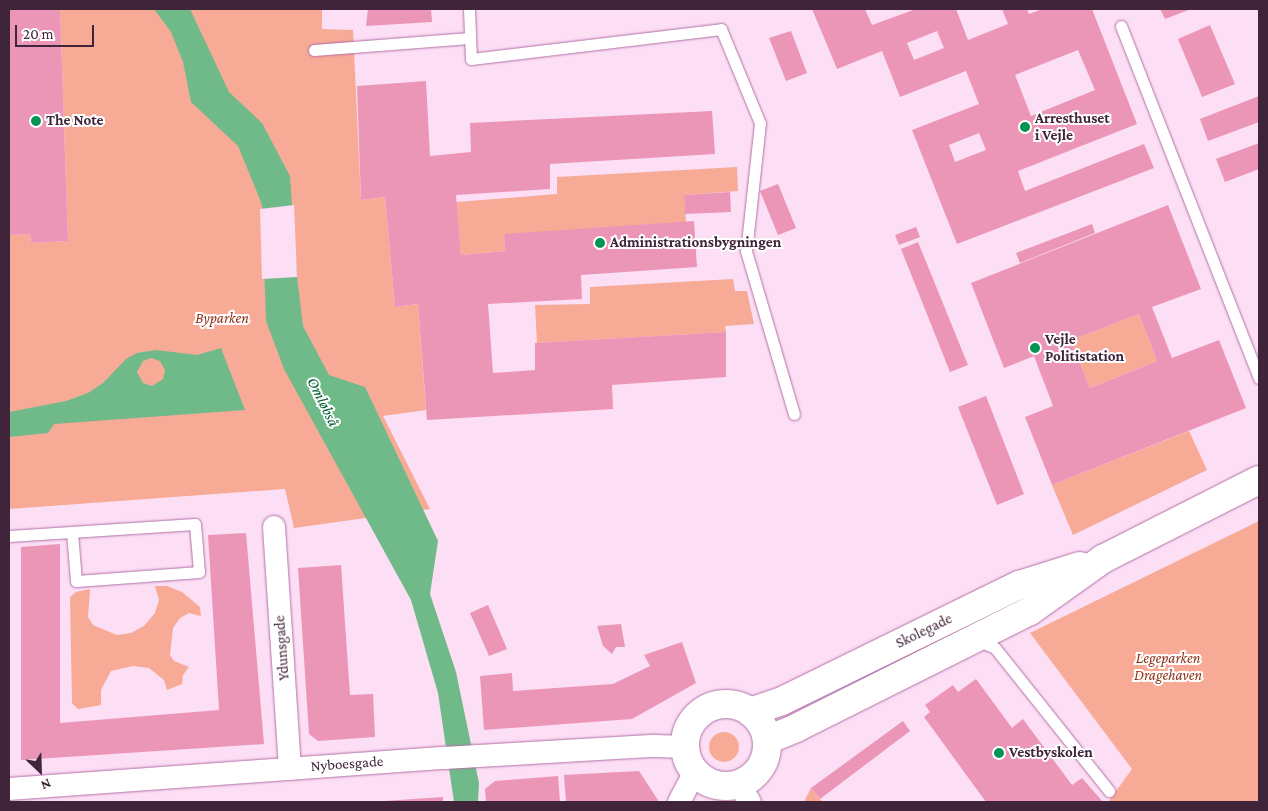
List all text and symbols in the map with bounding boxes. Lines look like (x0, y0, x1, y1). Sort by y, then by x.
scale bar (18, 15, 96, 47)
text: 20 m (23, 26, 54, 42)
place label: Arresthuset i Vejle (1035, 109, 1110, 144)
place label: The Note (46, 112, 104, 130)
marker: The Note (30, 115, 42, 127)
marker: Arresthuset i Vejle (1019, 121, 1031, 133)
place label: Administrationsbygningen (610, 234, 781, 252)
marker: Administrationsbygningen (594, 237, 606, 249)
park label: Byparken (195, 310, 249, 328)
place label: Vejle Politistation (1045, 330, 1124, 365)
marker: Vejle Politistation (1029, 342, 1041, 354)
water label: Omløbså (303, 374, 343, 430)
street label: Skolegade (893, 610, 955, 652)
street label: Ydunsgade (271, 615, 293, 681)
park label: Legeparken Dragehaven (1134, 649, 1202, 684)
place label: Vestbyskolen (1009, 744, 1093, 762)
north arrow (15, 746, 65, 796)
marker: Vestbyskolen (993, 747, 1005, 759)
street label: Nyboesgade (310, 752, 384, 776)
text: N (38, 775, 54, 794)

